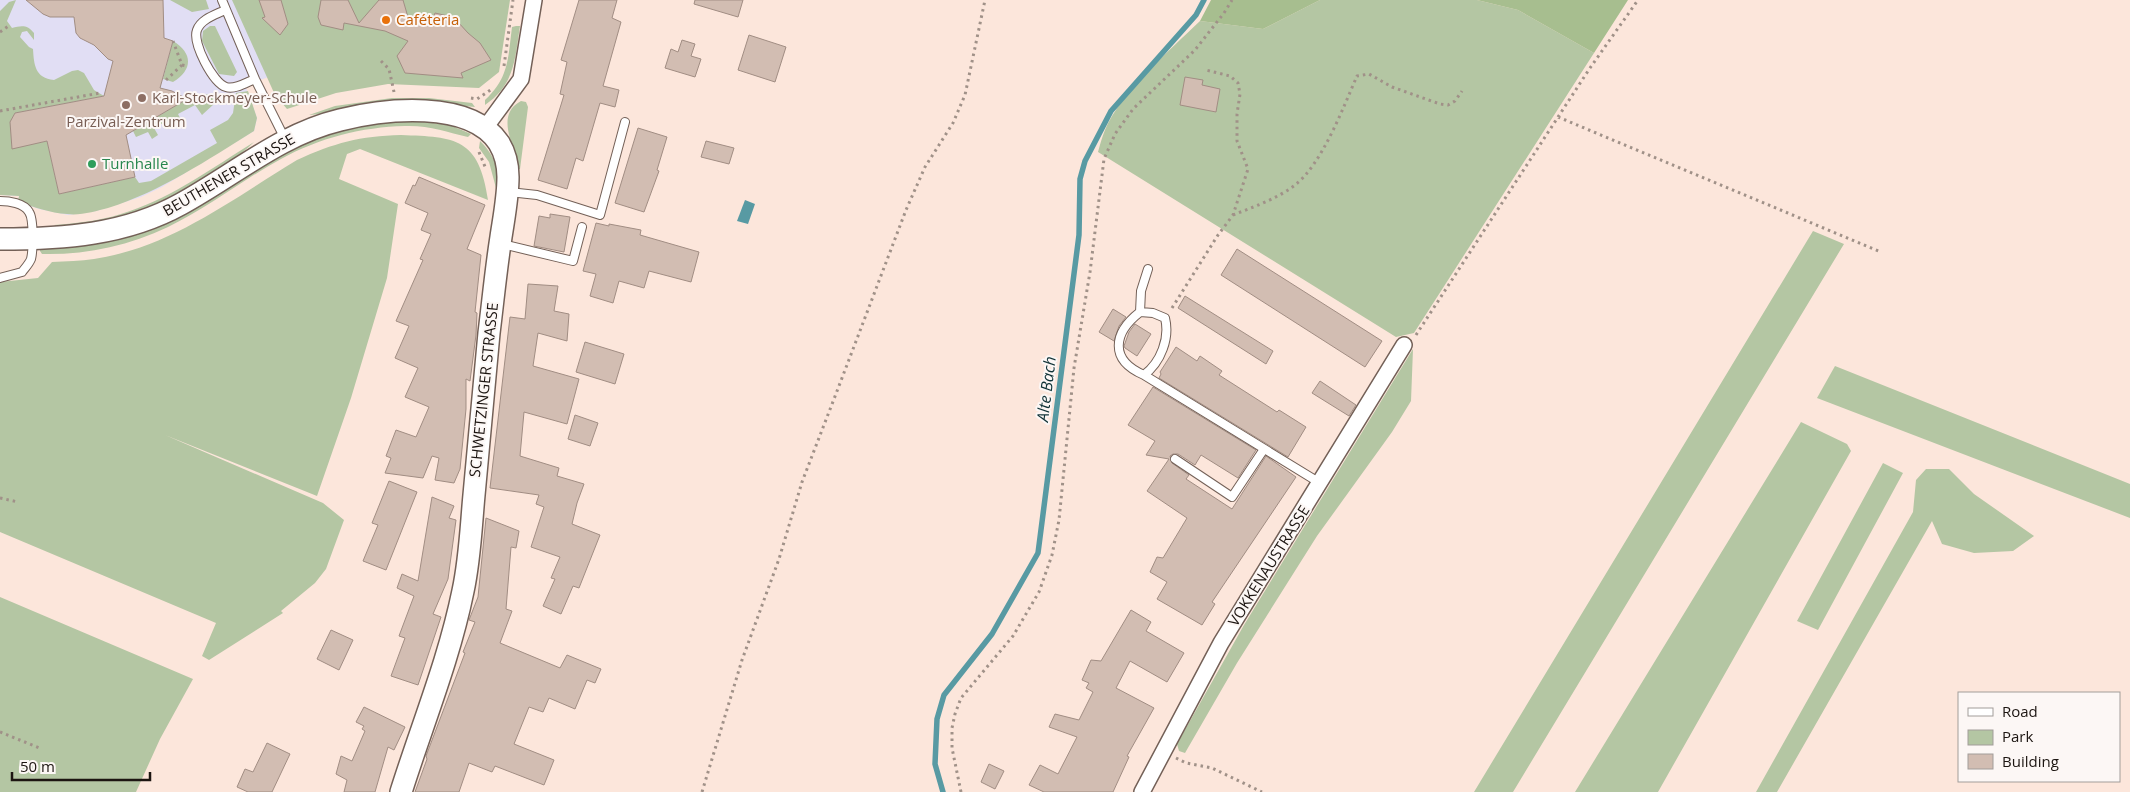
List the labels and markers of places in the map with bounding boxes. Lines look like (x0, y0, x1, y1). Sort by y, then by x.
place label: Caféteria (396, 9, 459, 29)
marker: Caféteria (380, 14, 392, 26)
place label: Karl-Stockmeyer-Schule (152, 87, 317, 107)
marker: Karl-Stockmeyer-Schule (136, 92, 148, 104)
marker: Parzival-Zentrum (120, 99, 132, 111)
place label: Parzival-Zentrum (66, 111, 186, 131)
place label: Turnhalle (102, 153, 168, 173)
marker: Turnhalle (86, 158, 98, 170)

